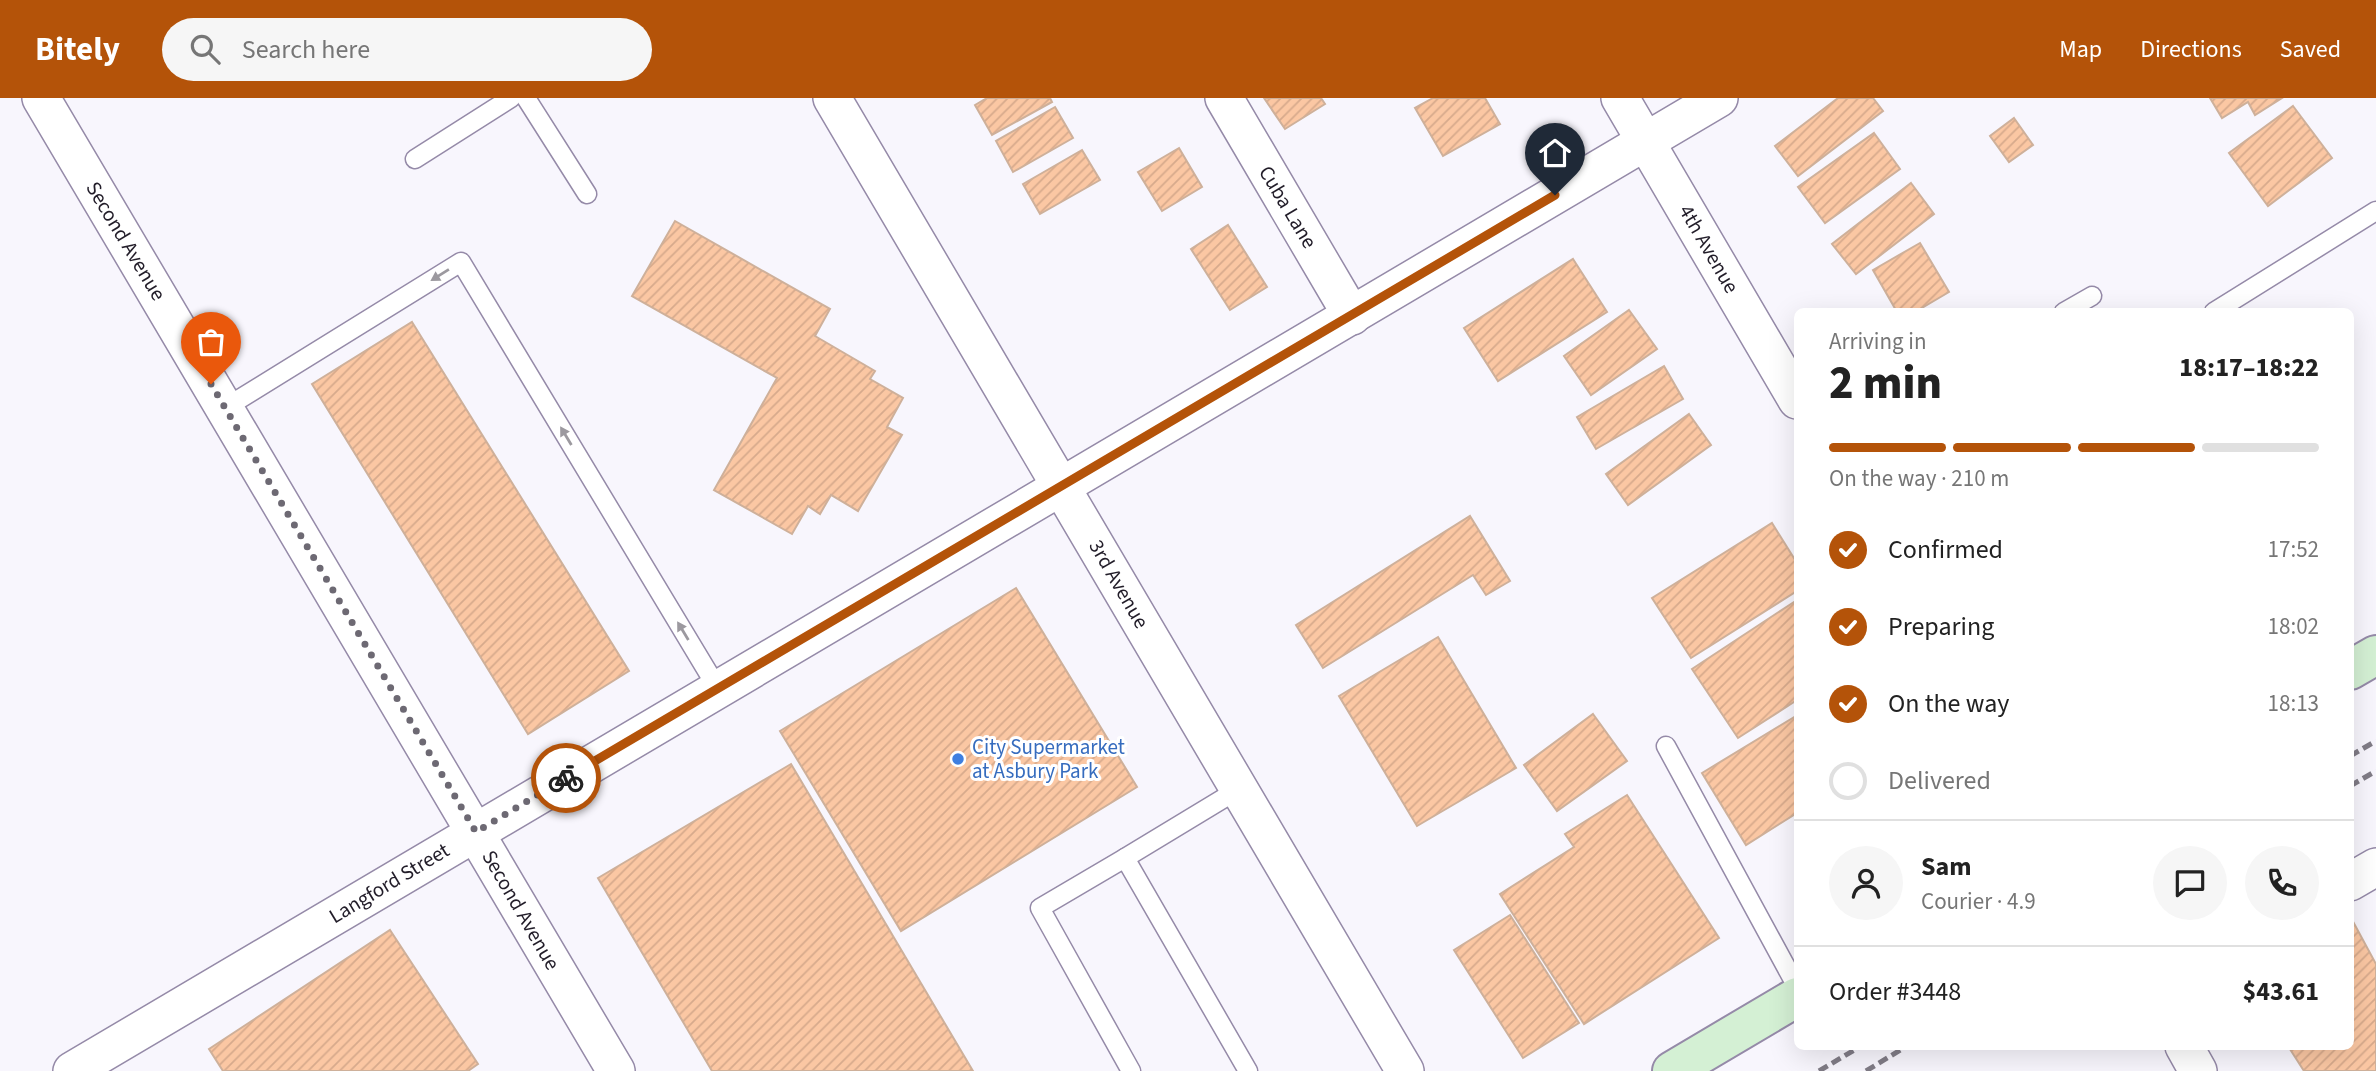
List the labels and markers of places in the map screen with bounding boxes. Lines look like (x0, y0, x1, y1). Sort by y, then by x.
pin (1525, 123, 1585, 195)
pin (181, 312, 241, 384)
place label: City Supermarket at Asbury Park (972, 732, 1125, 786)
marker: City Supermarket at Asbury Park (950, 751, 966, 767)

